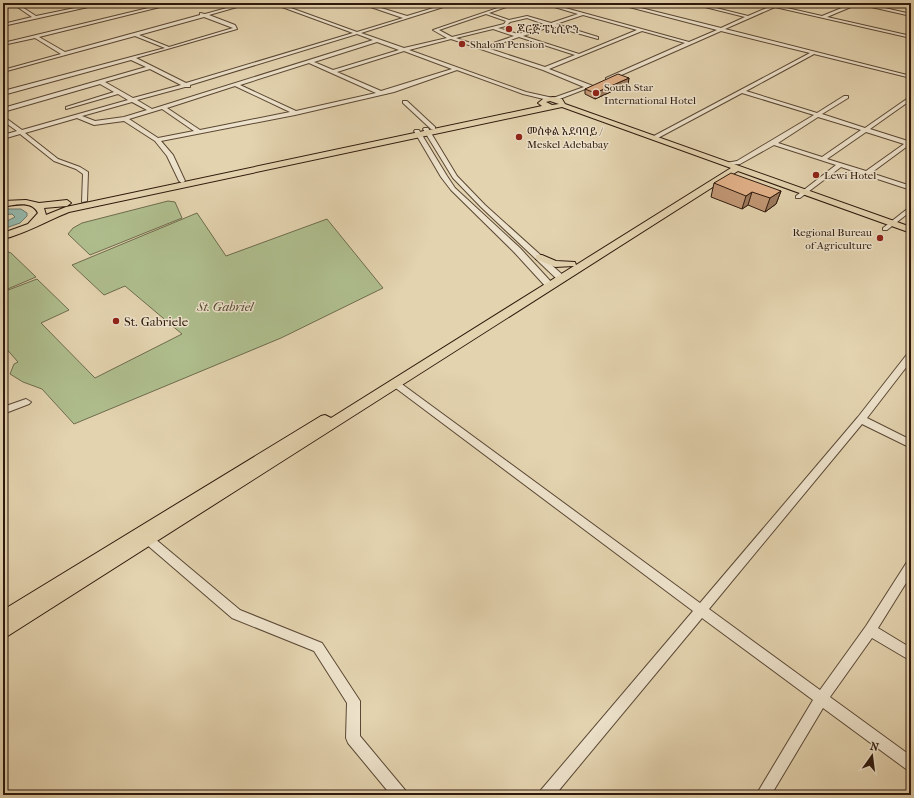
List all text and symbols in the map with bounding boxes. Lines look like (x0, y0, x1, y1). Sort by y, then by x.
place label: ጆርጅ ፔኒሲዮን (517, 23, 579, 36)
marker: ጆርጅ ፔኒሲዮን (504, 24, 514, 34)
place label: Shalom Pension (470, 38, 545, 51)
marker: Shalom Pension (457, 39, 467, 49)
place label: South Star International Hotel (604, 81, 696, 107)
marker: South Star International Hotel (591, 88, 601, 98)
place label: መስቀል አደባባይ / Meskel Adebabay (527, 125, 610, 151)
marker: መስቀል አደባባይ / Meskel Adebabay (514, 132, 524, 142)
place label: Lewi Hotel (824, 169, 876, 182)
marker: Lewi Hotel (811, 170, 821, 180)
place label: Regional Bureau of Agriculture (793, 226, 873, 252)
marker: Regional Bureau of Agriculture (875, 233, 885, 243)
park label: St. Gabriel (196, 299, 255, 314)
place label: St. Gabriele (124, 314, 189, 329)
marker: St. Gabriele (111, 316, 121, 326)
north arrow (852, 736, 892, 776)
text: N (869, 739, 881, 754)

